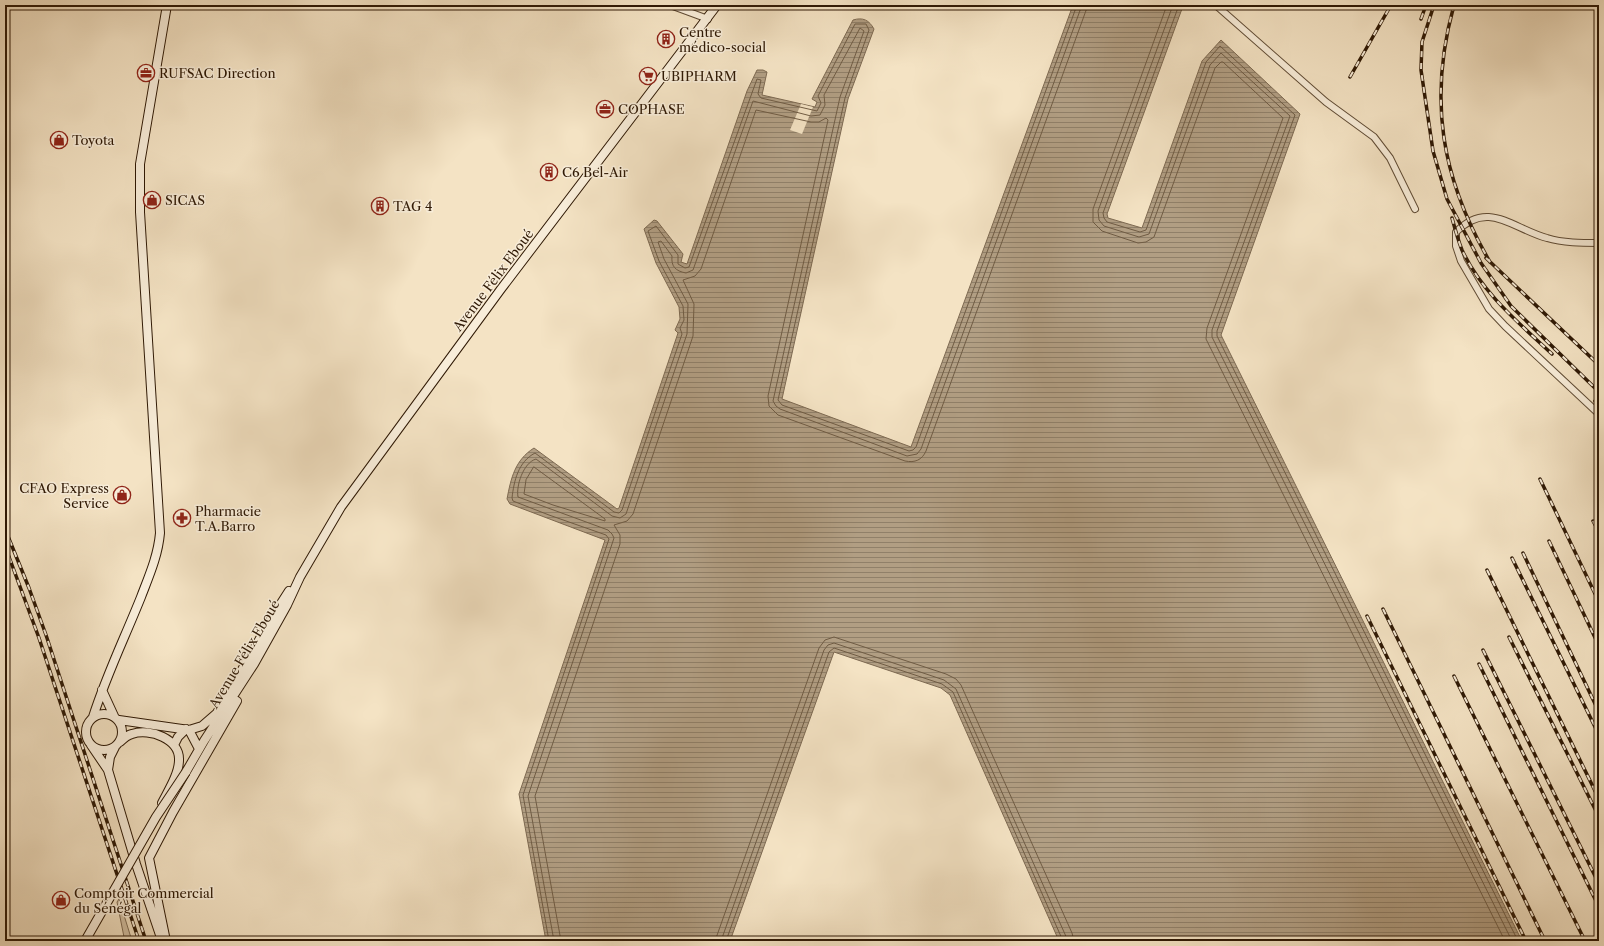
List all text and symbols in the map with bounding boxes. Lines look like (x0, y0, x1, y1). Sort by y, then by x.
place label: Centre médico-social (679, 24, 766, 55)
building icon: Centre médico-social (656, 29, 676, 49)
office icon: RUFSAC Direction (136, 63, 156, 83)
place label: RUFSAC Direction (159, 65, 276, 81)
supermarket icon: UBIPHARM (638, 66, 658, 86)
place label: UBIPHARM (661, 68, 737, 84)
office icon: COPHASE (595, 99, 615, 119)
place label: COPHASE (618, 101, 685, 117)
shop icon: Toyota (49, 130, 69, 150)
place label: Toyota (72, 132, 115, 148)
building icon: C6 Bel-Air (539, 162, 559, 182)
place label: C6 Bel-Air (562, 164, 629, 180)
shop icon: SICAS (142, 190, 162, 210)
place label: SICAS (165, 192, 205, 208)
building icon: TAG 4 (370, 196, 390, 216)
place label: TAG 4 (393, 198, 432, 214)
street label: Avenue Félix Eboué (449, 226, 537, 335)
place label: CFAO Express Service (19, 480, 109, 511)
shop icon: CFAO Express Service (112, 485, 132, 505)
place label: Pharmacie T.A.Barro (195, 503, 261, 534)
pharmacy icon: Pharmacie T.A.Barro (172, 508, 192, 528)
street label: Avenue Félix Eboué (205, 597, 283, 712)
place label: Comptoir Commercial du Sénégal (74, 885, 214, 916)
shop icon: Comptoir Commercial du Sénégal (51, 890, 71, 910)

